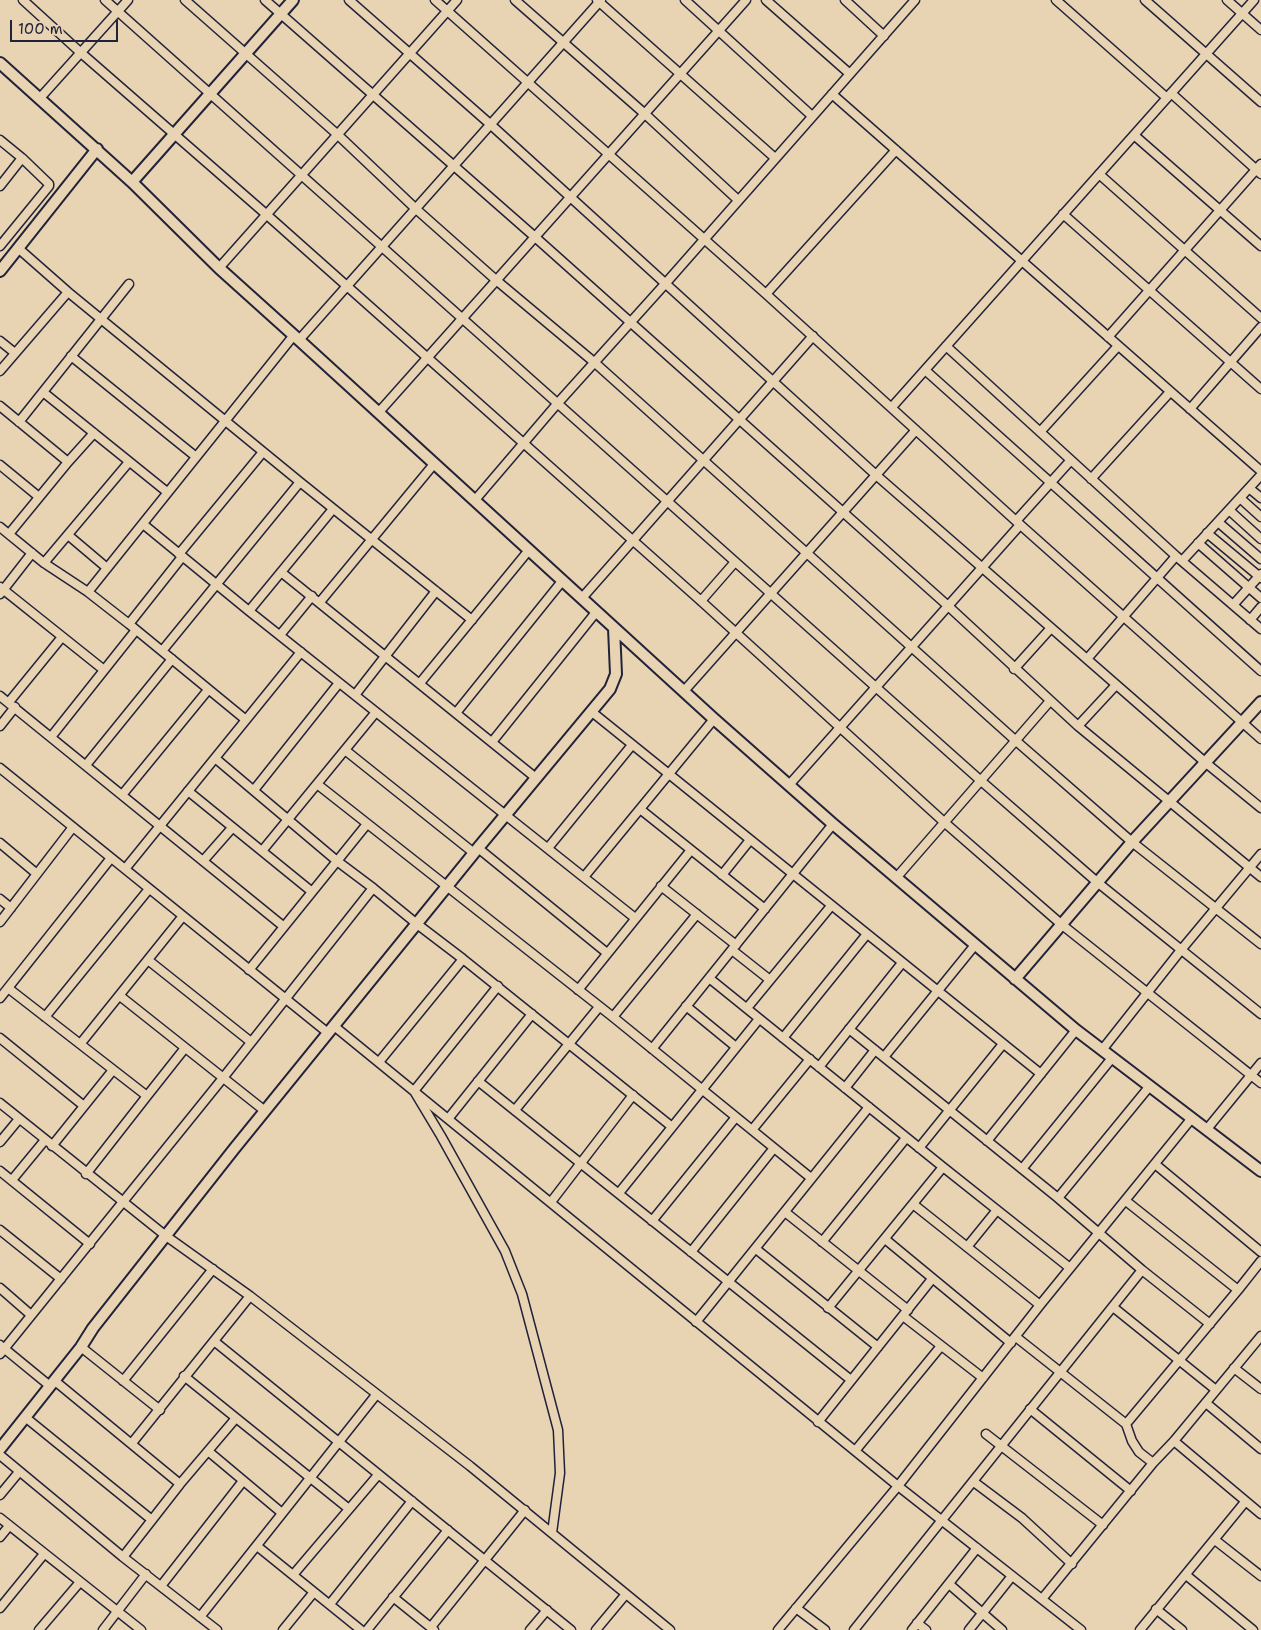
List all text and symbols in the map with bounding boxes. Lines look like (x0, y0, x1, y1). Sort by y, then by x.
scale bar (12, 10, 120, 42)
text: 100 m (18, 19, 63, 39)

